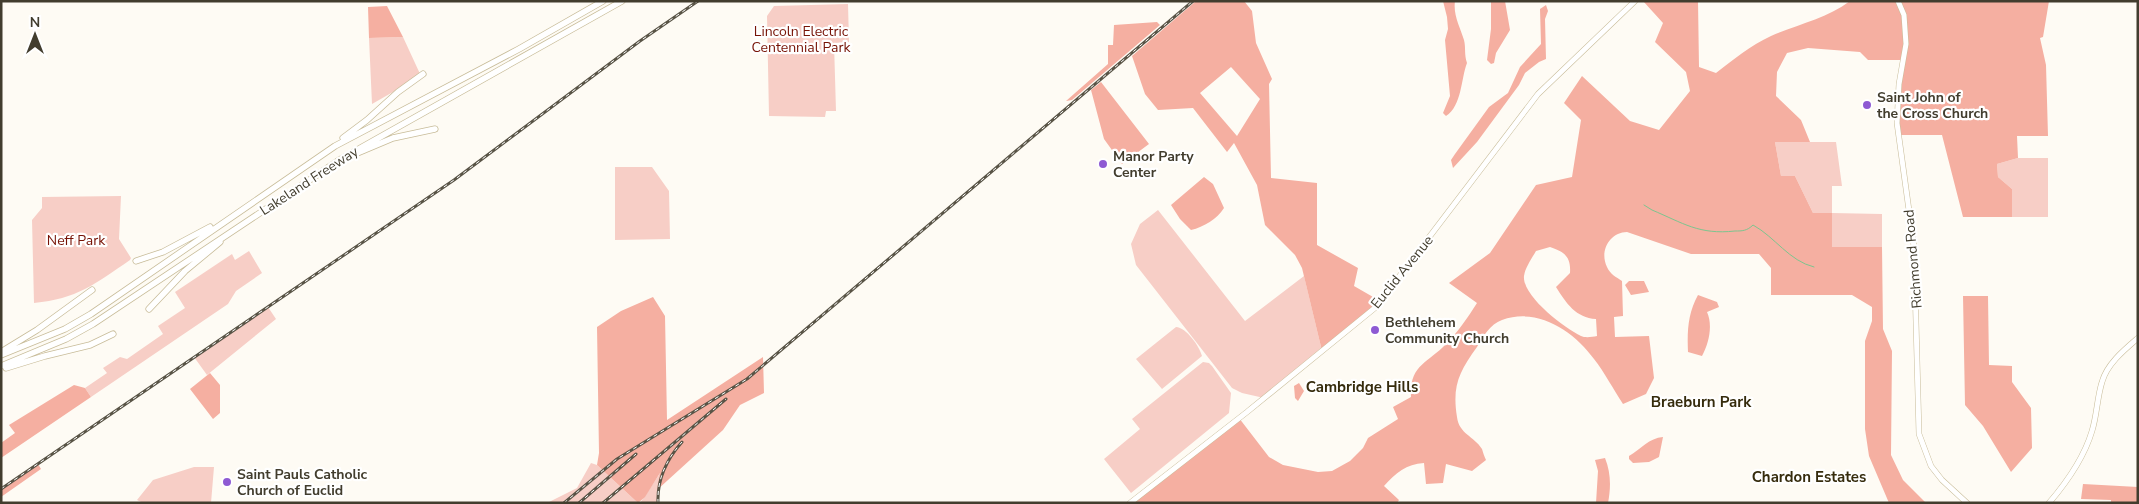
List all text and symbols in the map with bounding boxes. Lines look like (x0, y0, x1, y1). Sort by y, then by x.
north arrow (10, 10, 60, 60)
text: N (30, 13, 40, 32)
park label: Lincoln Electric Centennial Park (752, 22, 851, 57)
place label: Saint John of the Cross Church (1877, 88, 1988, 123)
marker: Saint John of the Cross Church (1861, 99, 1873, 111)
street label: Lakeland Freeway (256, 142, 363, 220)
place label: Manor Party Center (1113, 147, 1194, 182)
marker: Manor Party Center (1097, 158, 1109, 170)
street label: Richmond Road (1899, 209, 1927, 309)
park label: Neff Park (47, 231, 106, 250)
street label: Euclid Avenue (1367, 231, 1437, 313)
place label: Bethlehem Community Church (1385, 313, 1509, 348)
marker: Bethlehem Community Church (1369, 324, 1381, 336)
district label: Cambridge Hills (1306, 377, 1418, 397)
district label: Braeburn Park (1651, 392, 1752, 412)
place label: Saint Pauls Catholic Church of Euclid (237, 465, 368, 500)
district label: Chardon Estates (1752, 467, 1866, 487)
marker: Saint Pauls Catholic Church of Euclid (221, 476, 233, 488)

